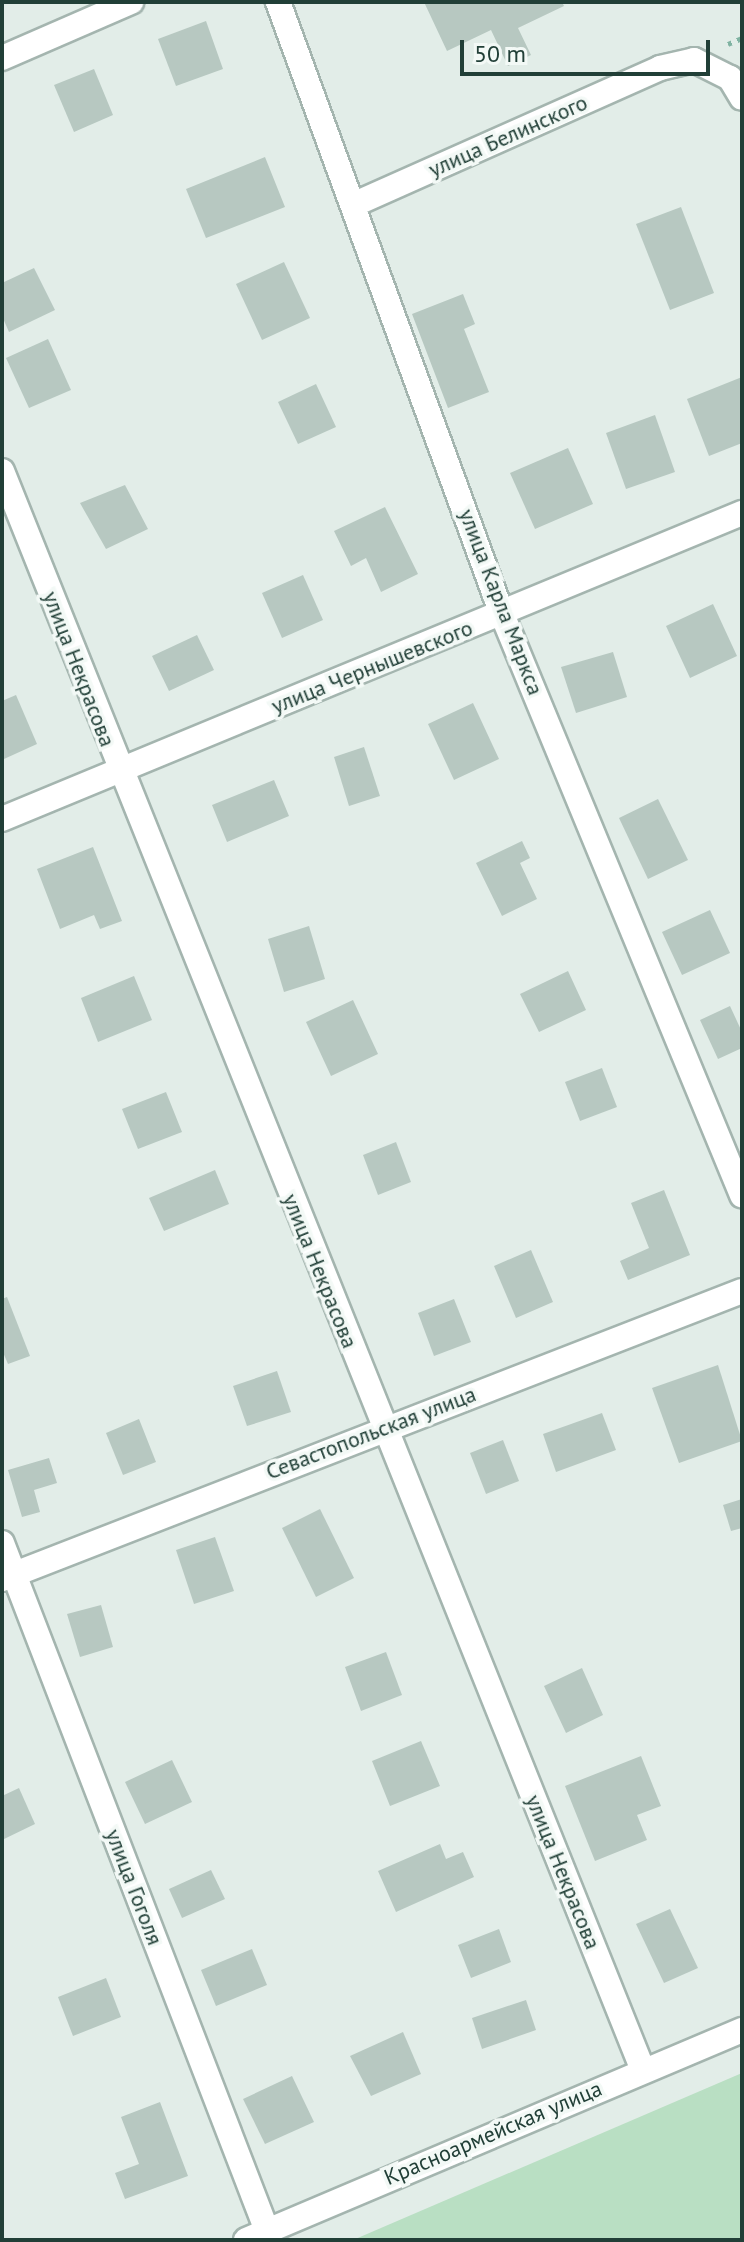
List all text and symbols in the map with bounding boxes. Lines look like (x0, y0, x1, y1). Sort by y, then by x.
scale bar (464, 24, 714, 74)
text: 50 m (474, 38, 526, 69)
street label: улица Белинского (424, 89, 592, 183)
street label: улица Карла Маркса (453, 505, 549, 699)
street label: улица Некрасова (37, 588, 121, 750)
street label: улица Чернышевского (268, 615, 476, 719)
street label: улица Некрасова (277, 1190, 363, 1352)
street label: Севастопольская улица (262, 1381, 480, 1485)
street label: улица Некрасова (520, 1791, 606, 1953)
street label: улица Гоголя (100, 1825, 168, 1949)
street label: Красноармейская улица (380, 2075, 606, 2191)

